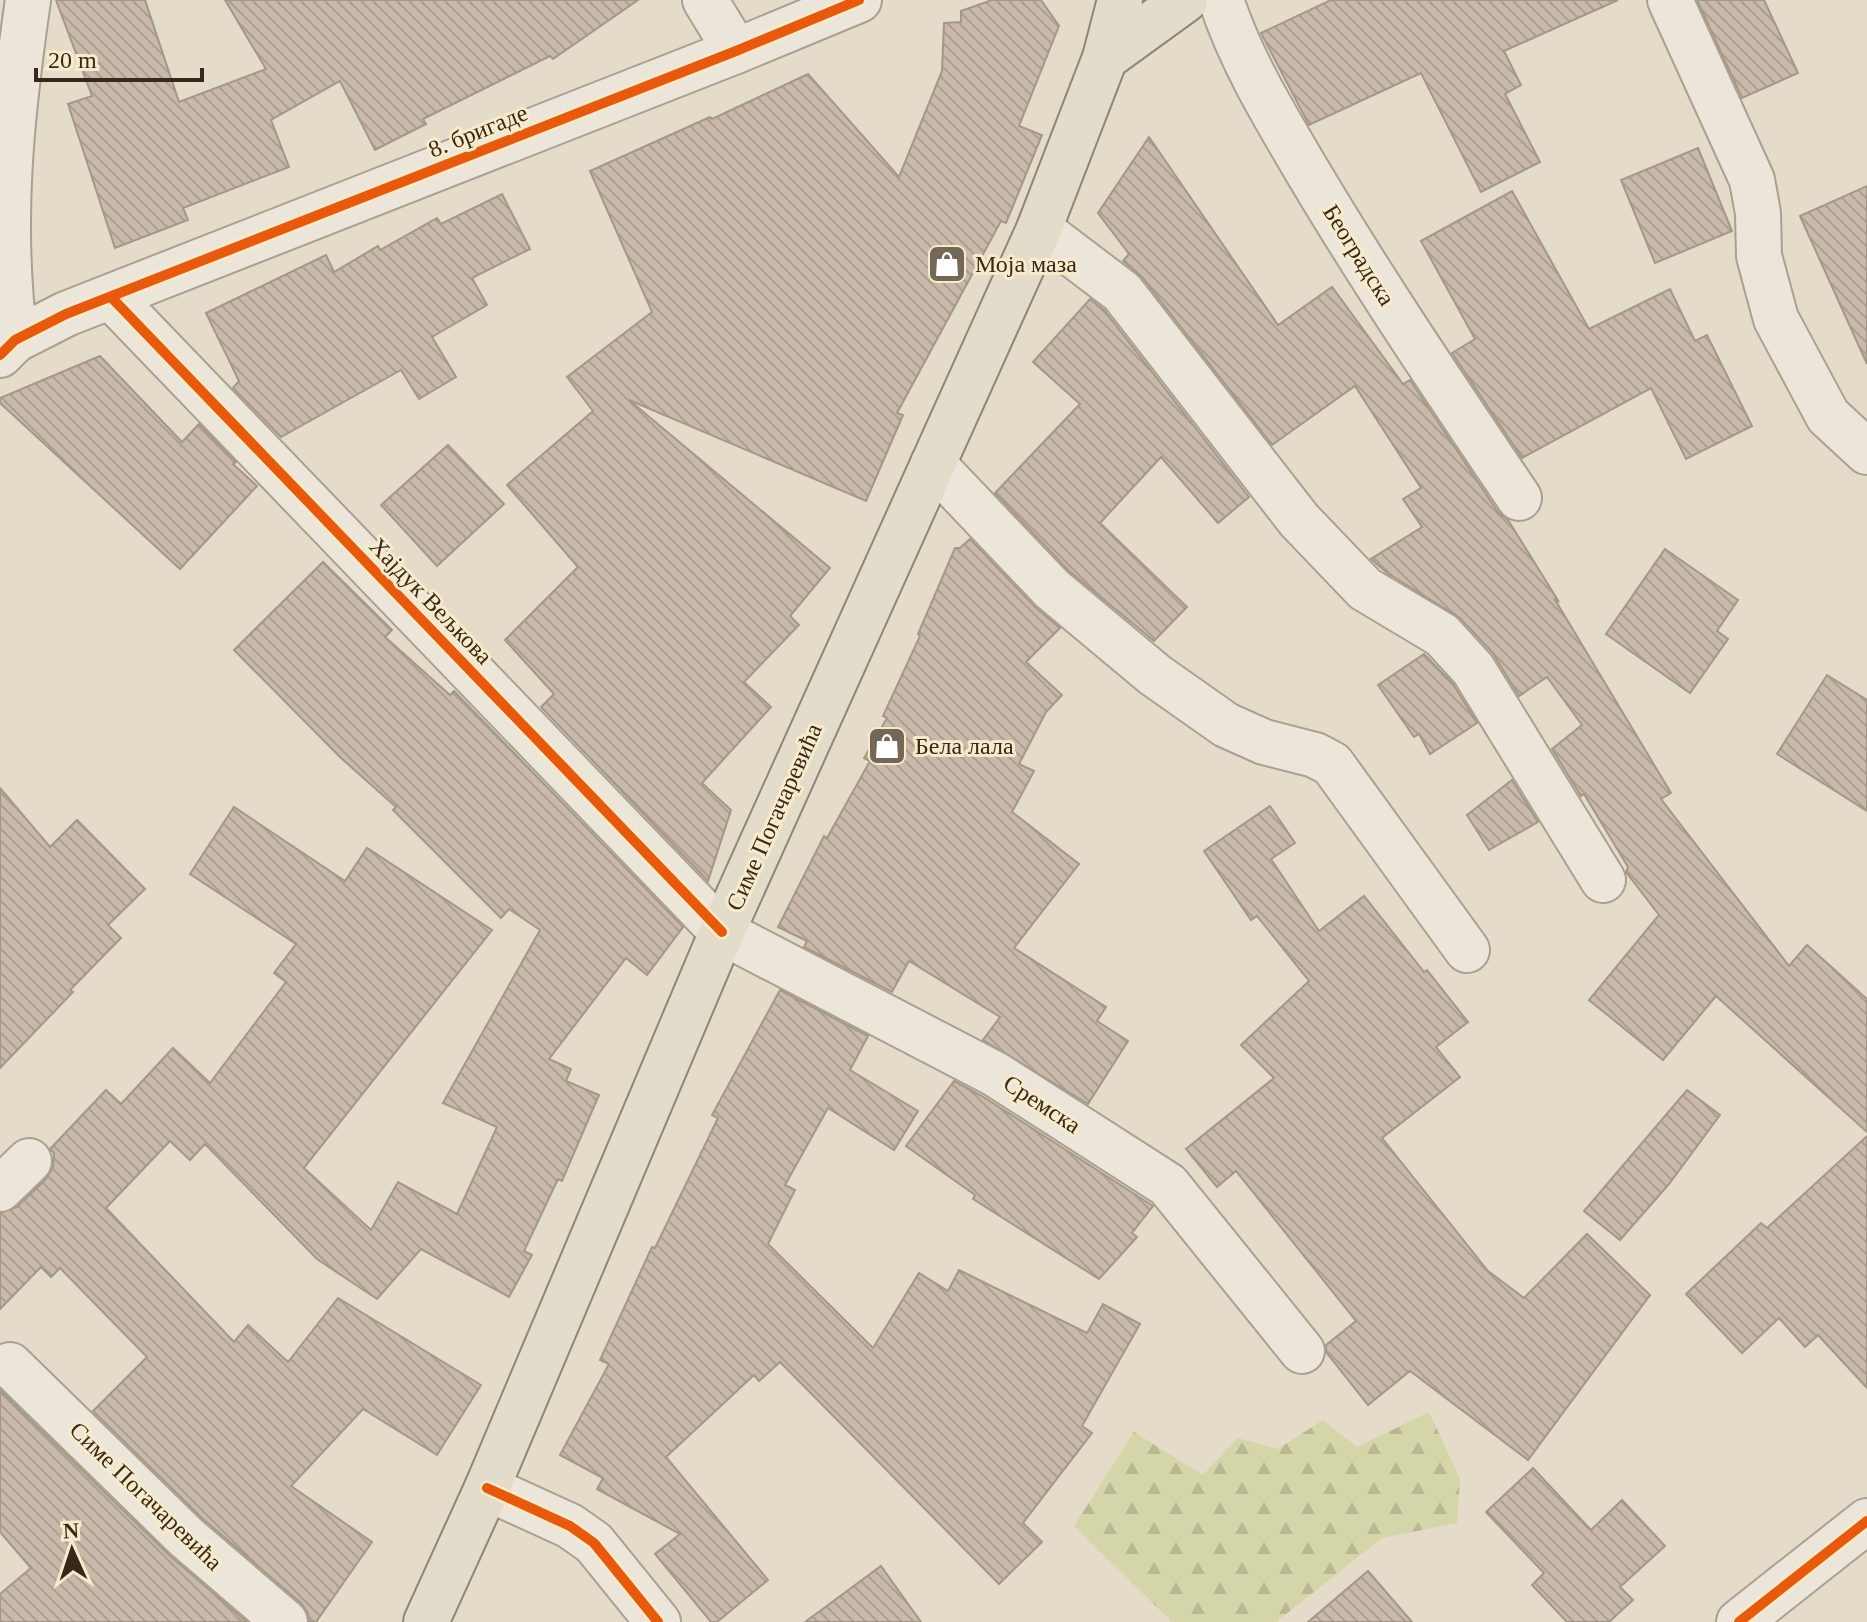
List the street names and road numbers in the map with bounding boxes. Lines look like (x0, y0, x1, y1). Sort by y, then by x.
street label: 8. бригаде (425, 99, 531, 163)
street label: Београдска (1318, 200, 1400, 310)
street label: Хајдук Вељкова (364, 533, 498, 670)
street label: Симе Погачаревића (721, 719, 827, 914)
street label: Сремска (999, 1070, 1086, 1139)
street label: Симе Погачаревића (64, 1417, 228, 1576)

